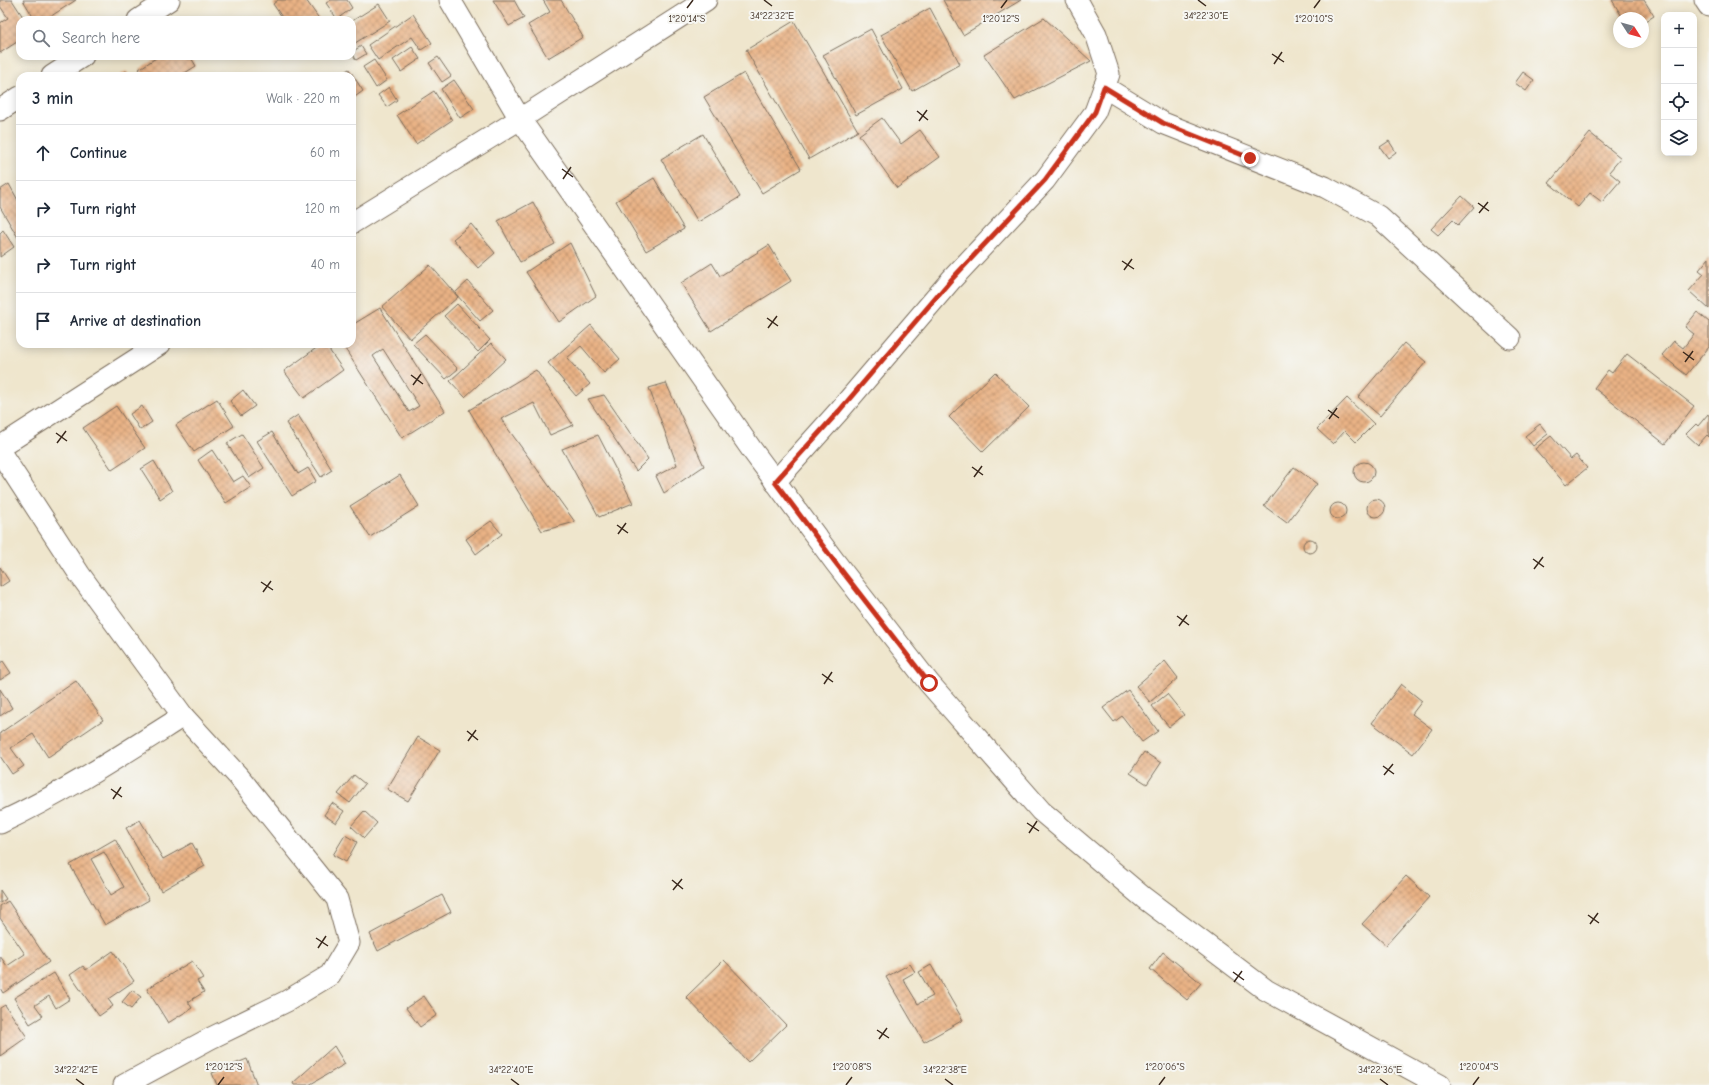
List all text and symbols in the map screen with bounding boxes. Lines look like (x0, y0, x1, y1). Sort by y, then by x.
text: 34°22'32"E (750, 10, 794, 22)
text: 34°22'30"E (1184, 10, 1228, 22)
north arrow (1613, 12, 1649, 48)
map controls (1661, 12, 1697, 156)
button: + (1661, 12, 1697, 48)
text: 1°20'14"S (669, 13, 706, 25)
text: 1°20'12"S (982, 13, 1020, 25)
text: 1°20'10"S (1295, 13, 1333, 25)
search box (16, 16, 356, 60)
icon: search (30, 27, 52, 49)
text: Search here (62, 29, 140, 47)
button: − (1661, 48, 1697, 84)
button: locate (1661, 84, 1697, 120)
text: 3 min (32, 89, 73, 108)
text: Walk · 220 m (266, 91, 340, 106)
button: layers (1661, 120, 1697, 156)
icon: ahead (32, 142, 54, 164)
text: Continue (70, 144, 127, 162)
text: 60 m (310, 145, 340, 160)
route end (1241, 149, 1259, 167)
icon: right (32, 198, 54, 220)
text: Turn right (70, 200, 136, 218)
text: 120 m (305, 201, 340, 216)
icon: right (32, 254, 54, 276)
text: Turn right (70, 256, 136, 274)
text: 40 m (311, 257, 340, 272)
icon: arrive (32, 310, 54, 332)
text: Arrive at destination (70, 312, 201, 330)
route start (920, 674, 938, 692)
text: 1°20'12"S (205, 1061, 243, 1073)
text: 1°20'08"S (832, 1061, 872, 1073)
text: 1°20'06"S (1145, 1061, 1185, 1073)
text: 1°20'04"S (1460, 1061, 1499, 1073)
text: 34°22'42"E (54, 1064, 98, 1076)
text: 34°22'40"E (489, 1064, 533, 1076)
text: 34°22'38"E (923, 1064, 967, 1076)
text: 34°22'36"E (1358, 1064, 1402, 1076)

